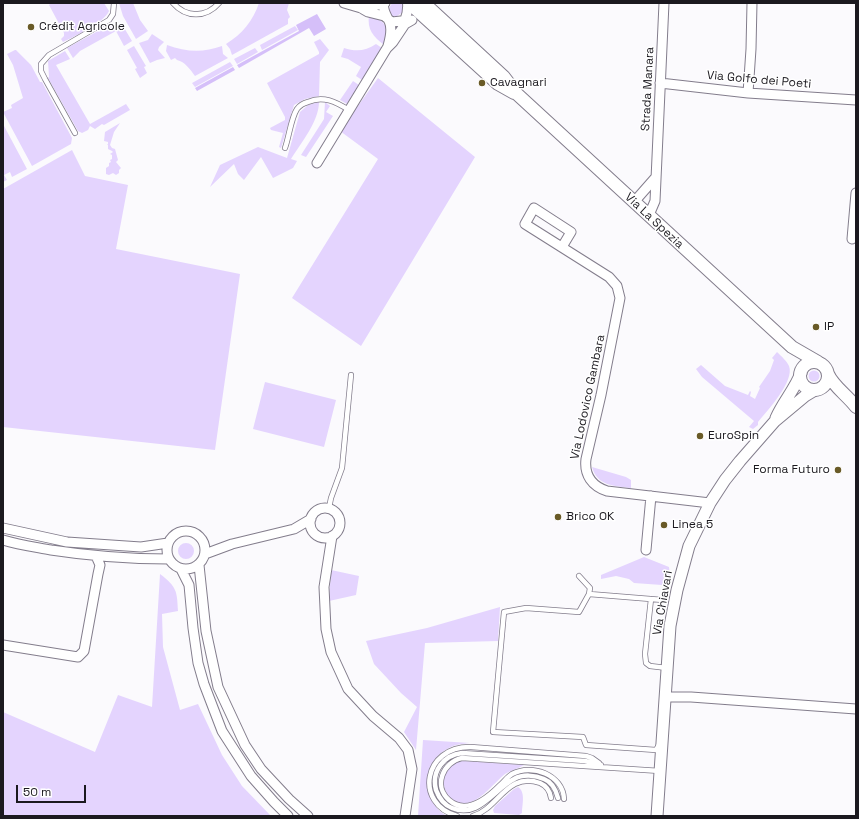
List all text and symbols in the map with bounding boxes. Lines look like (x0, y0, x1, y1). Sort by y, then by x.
place label: Crédit Agricole (39, 20, 125, 34)
marker: Crédit Agricole (26, 22, 36, 32)
street label: Strada Manara (639, 46, 657, 132)
street label: Via Golfo dei Poeti (706, 68, 812, 92)
place label: Cavagnari (490, 76, 547, 90)
marker: Cavagnari (477, 78, 487, 88)
street label: Via La Spezia (622, 190, 686, 252)
place label: IP (824, 320, 834, 334)
marker: IP (811, 322, 821, 332)
street label: Via Lodovico Gambara (568, 333, 608, 461)
place label: EuroSpin (708, 429, 759, 443)
marker: EuroSpin (695, 431, 705, 441)
place label: Forma Futuro (753, 463, 830, 477)
marker: Forma Futuro (833, 465, 843, 475)
place label: Brico OK (566, 510, 614, 524)
marker: Brico OK (553, 512, 563, 522)
place label: Linea 5 (672, 518, 713, 532)
marker: Linea 5 (659, 520, 669, 530)
street label: Via Chiavari (650, 569, 676, 637)
scale bar (18, 777, 88, 803)
text: 50 m (23, 784, 51, 800)

